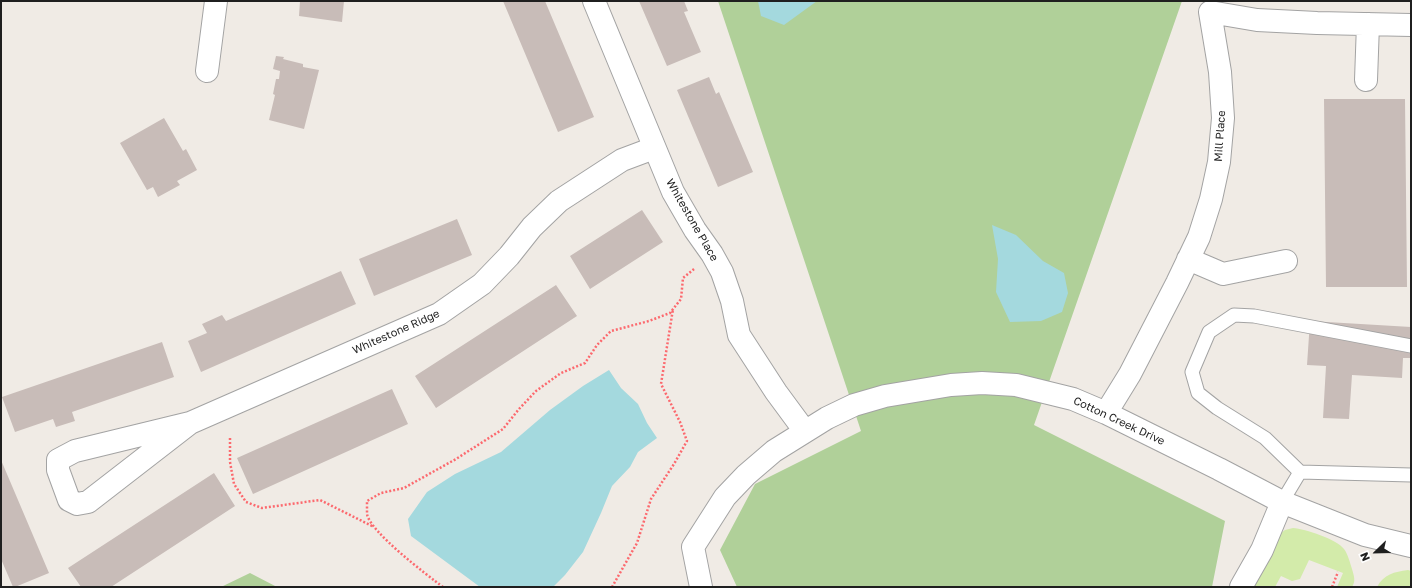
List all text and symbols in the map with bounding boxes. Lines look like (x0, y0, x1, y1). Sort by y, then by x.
street label: Mill Place (1212, 110, 1228, 162)
street label: Whitestone Place (663, 176, 721, 264)
street label: Whitestone Ridge (350, 307, 442, 357)
street label: Cotton Creek Drive (1071, 394, 1167, 448)
north arrow (1356, 532, 1396, 572)
text: N (1357, 550, 1372, 563)

